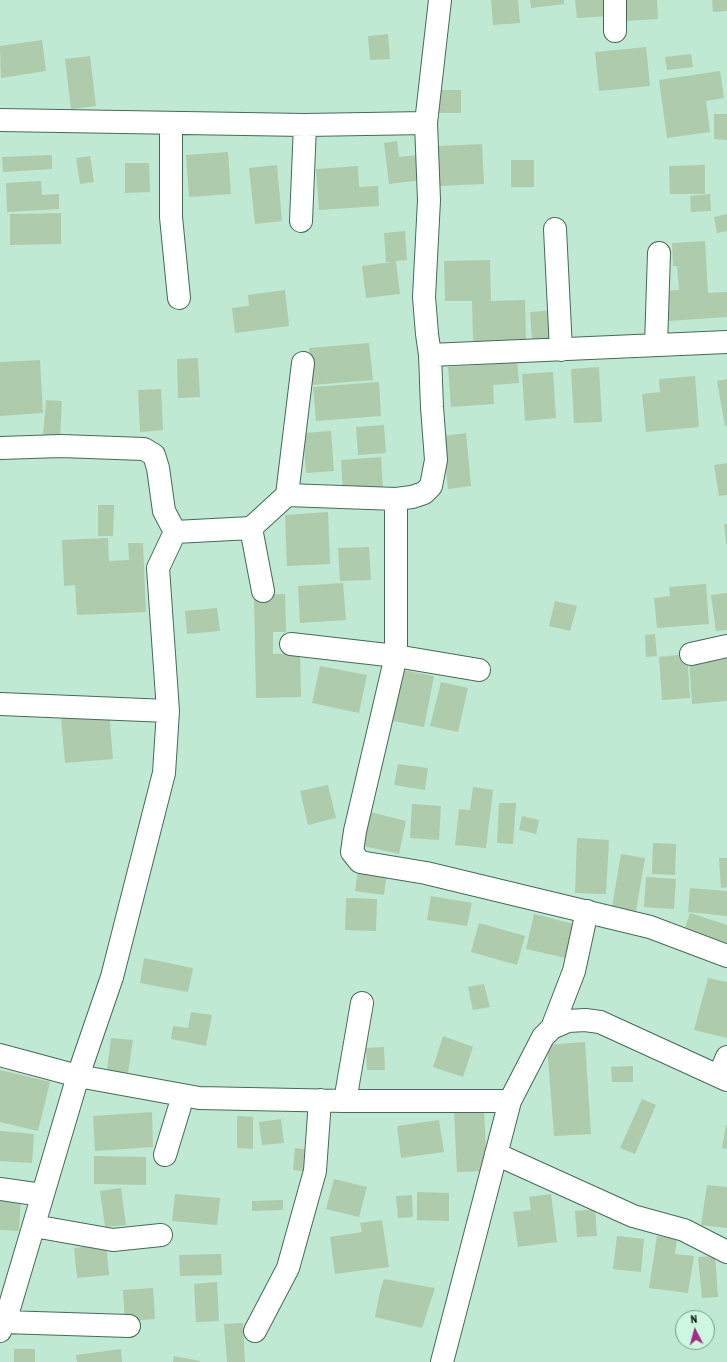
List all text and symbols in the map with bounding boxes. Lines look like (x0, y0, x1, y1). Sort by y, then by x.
north arrow (675, 1310, 715, 1350)
text: N (690, 1312, 698, 1326)

